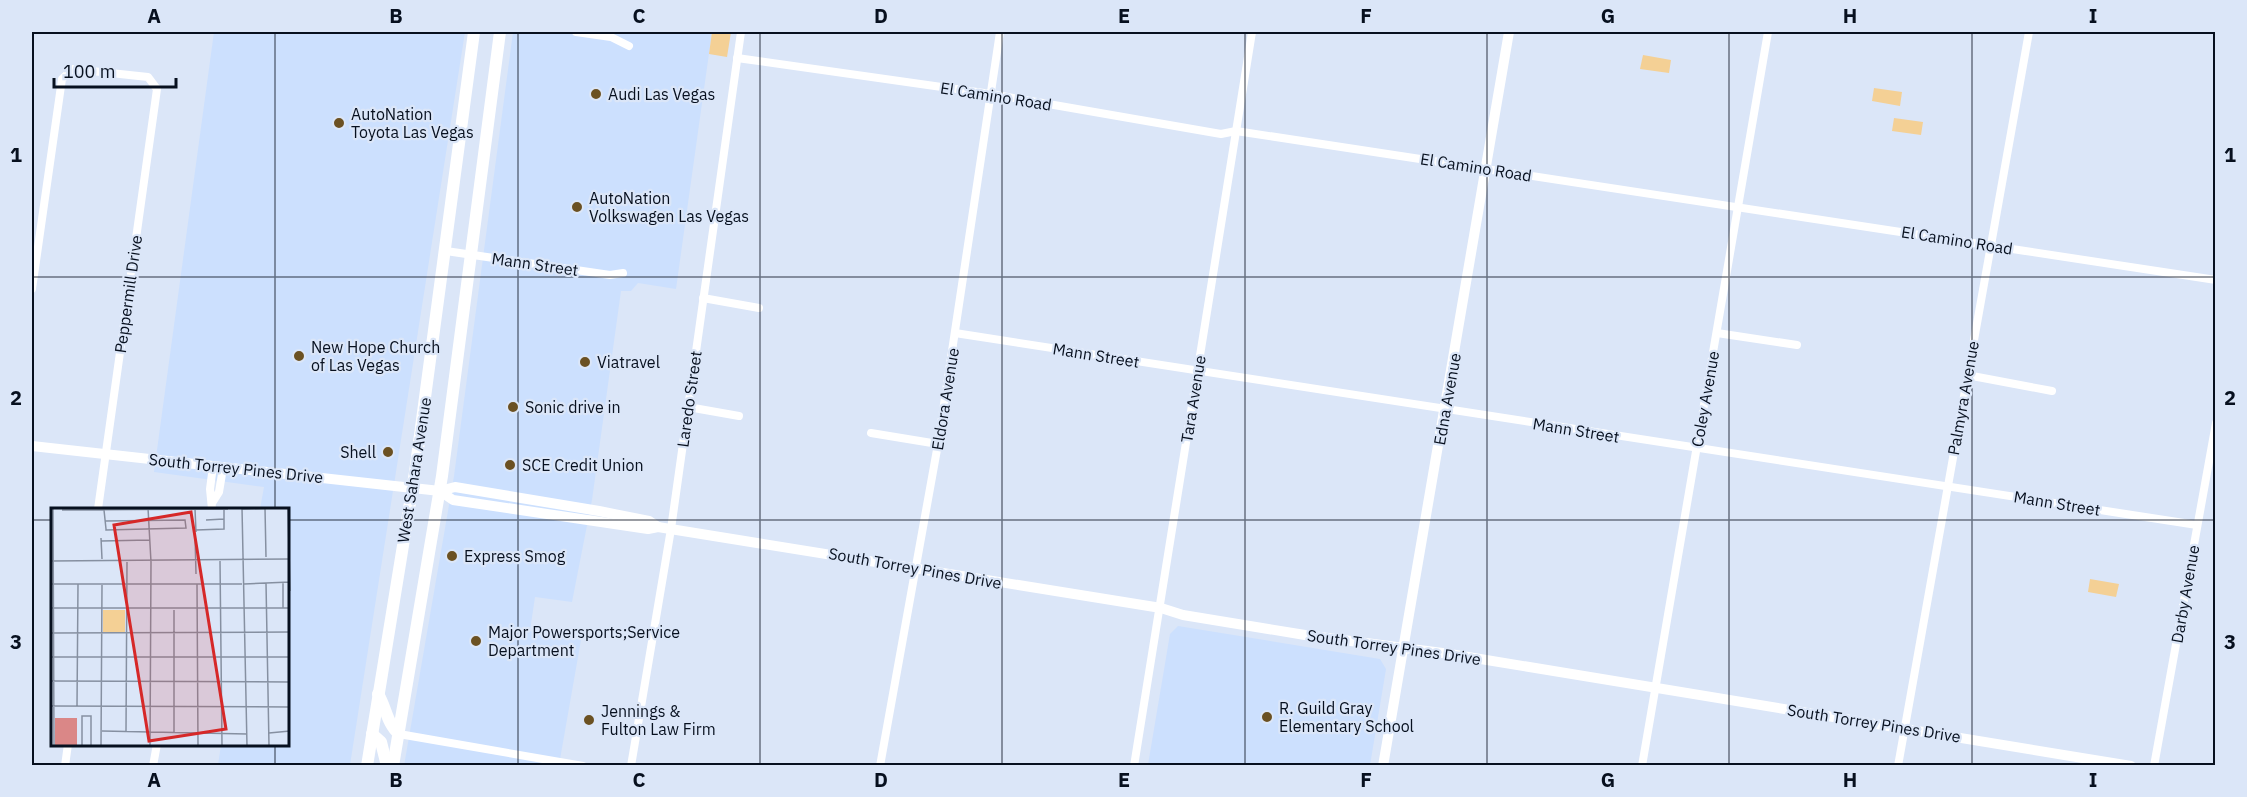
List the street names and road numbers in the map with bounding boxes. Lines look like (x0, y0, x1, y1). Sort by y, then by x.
street label: El Camino Road (939, 77, 1053, 115)
street label: El Camino Road (1419, 148, 1533, 186)
street label: El Camino Road (1900, 221, 2014, 259)
street label: Peppermill Drive (110, 234, 146, 354)
street label: Mann Street (490, 248, 580, 280)
street label: Mann Street (1051, 338, 1141, 372)
street label: Palmyra Avenue (1943, 339, 1983, 457)
street label: Eldora Avenue (927, 346, 963, 452)
street label: Coley Avenue (1687, 349, 1723, 449)
street label: Laredo Street (672, 350, 706, 448)
street label: Edna Avenue (1429, 351, 1465, 447)
street label: Tara Avenue (1176, 354, 1210, 444)
street label: West Sahara Avenue (393, 396, 435, 544)
street label: Mann Street (1531, 413, 1621, 447)
street label: South Torrey Pines Drive (148, 449, 324, 487)
street label: Mann Street (2012, 486, 2102, 520)
street label: South Torrey Pines Drive (827, 543, 1003, 593)
street label: Darby Avenue (2167, 543, 2204, 645)
street label: South Torrey Pines Drive (1306, 625, 1482, 669)
street label: South Torrey Pines Drive (1786, 699, 1962, 747)

